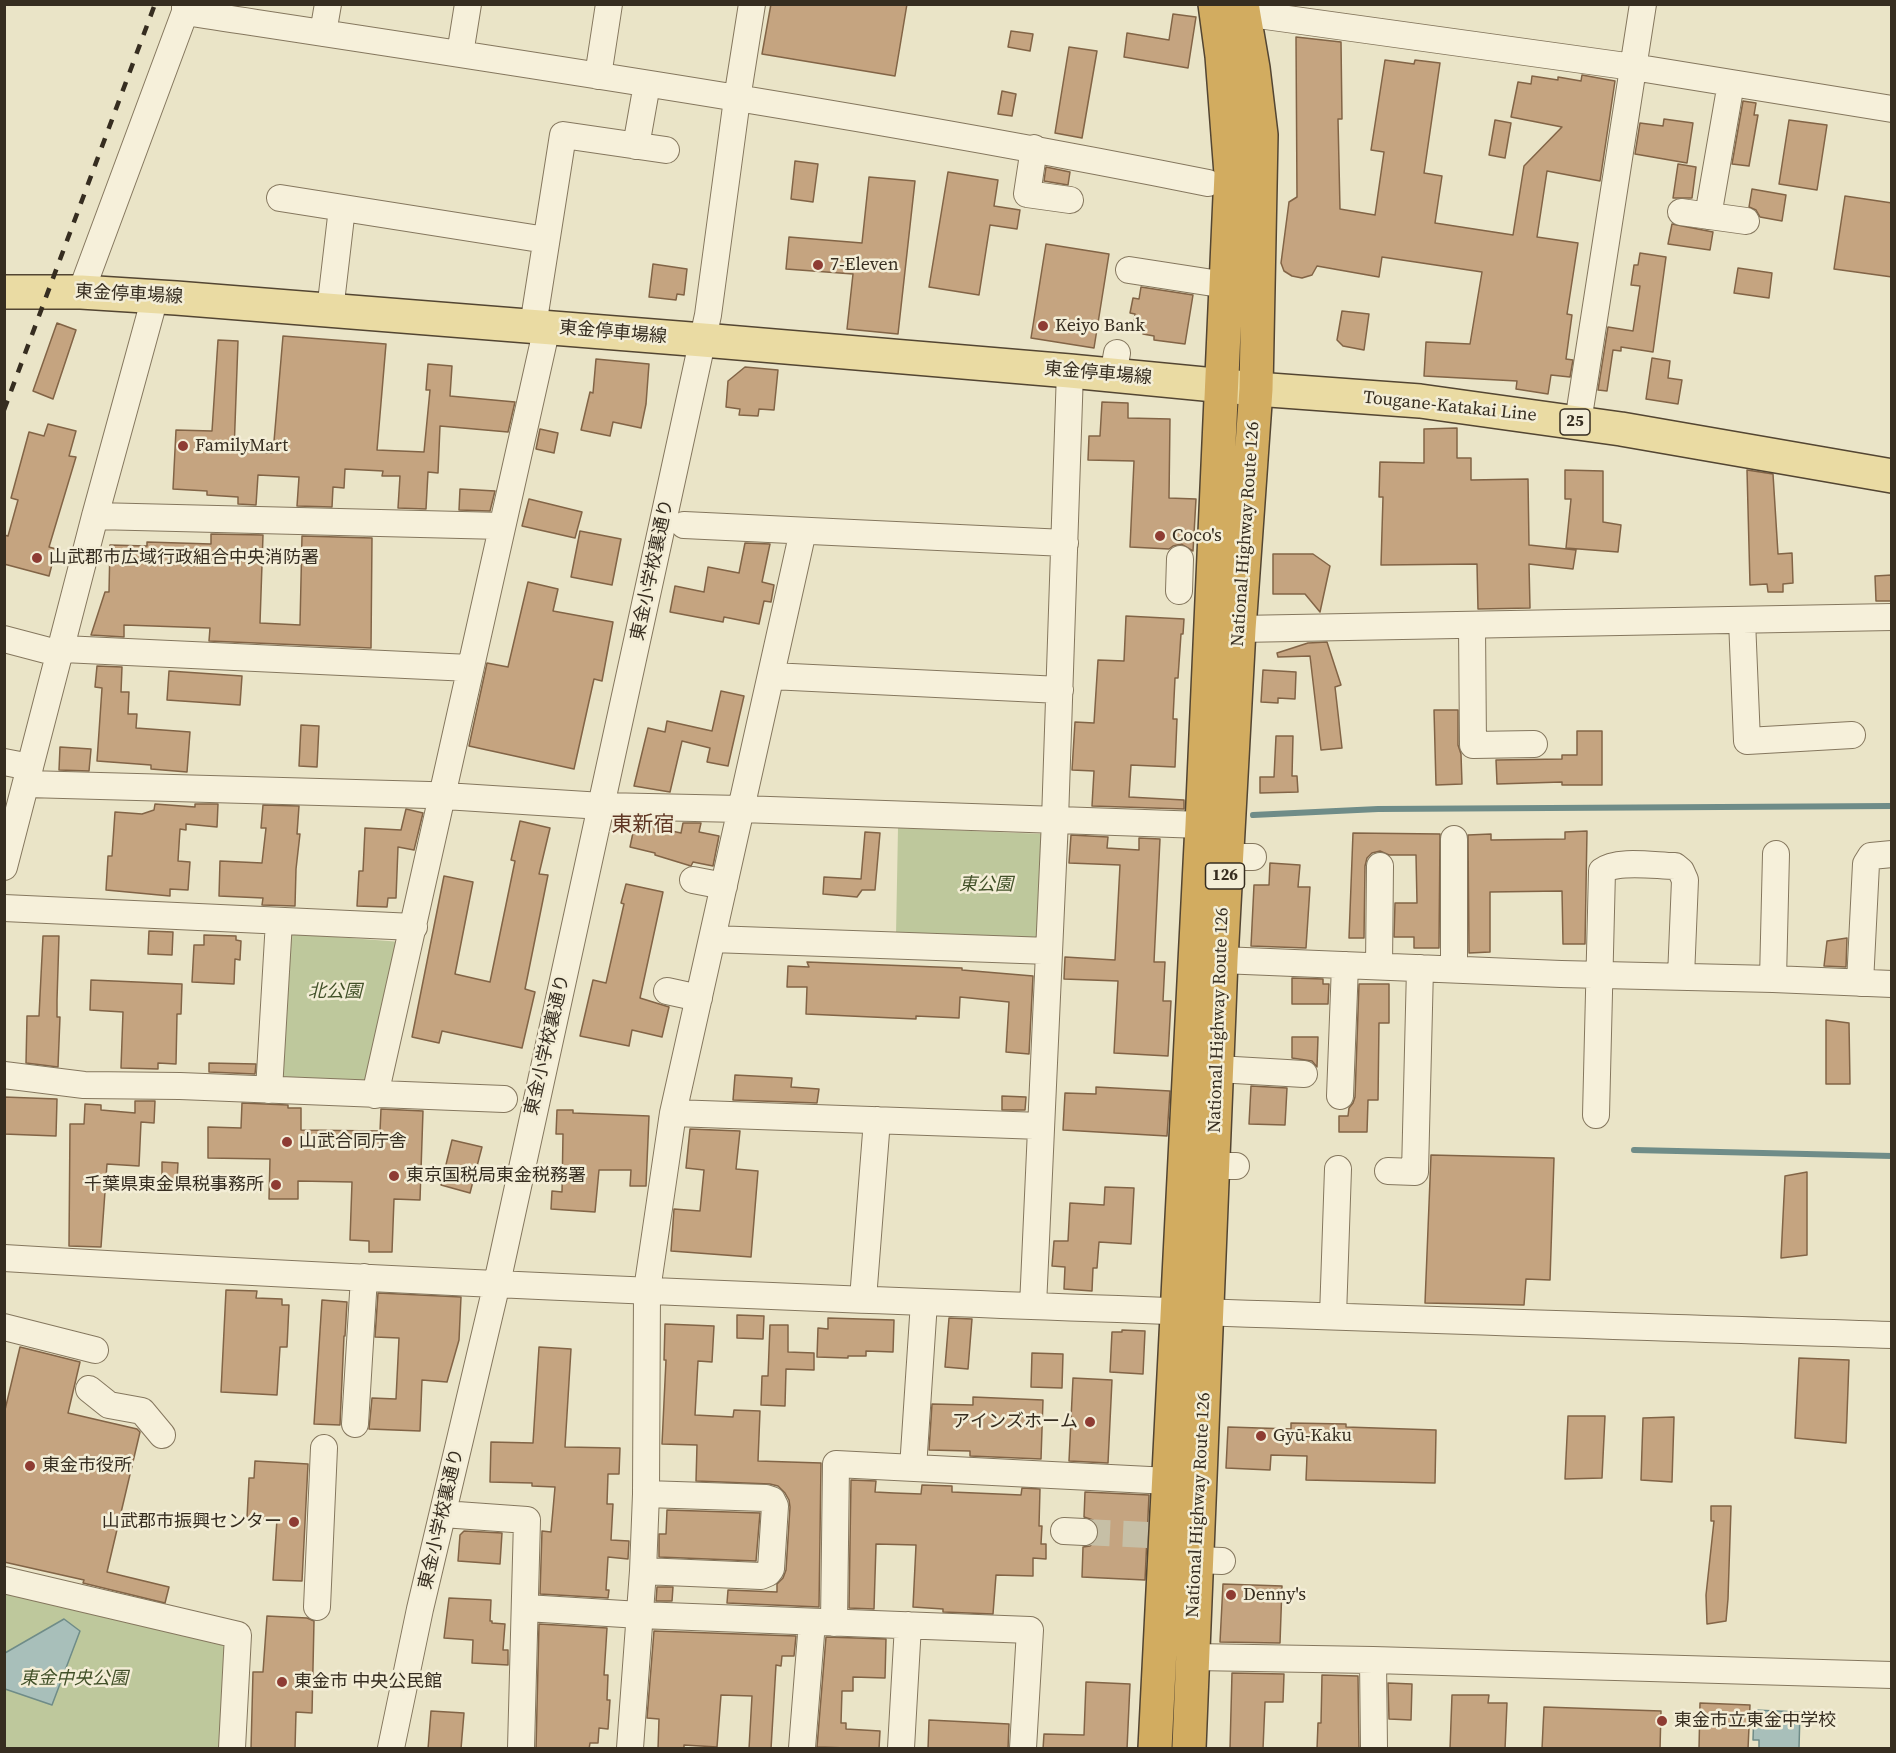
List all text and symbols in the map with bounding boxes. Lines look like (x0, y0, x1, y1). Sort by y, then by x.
place label: 7-Eleven (830, 254, 899, 276)
marker: 7-Eleven (811, 258, 825, 272)
street label: 東金停車場線 (75, 281, 183, 309)
place label: Keiyo Bank (1055, 315, 1145, 337)
street label: 東金停車場線 (558, 318, 668, 348)
marker: Keiyo Bank (1036, 319, 1050, 333)
street label: 東金停車場線 (1043, 359, 1153, 389)
street label: Tougane-Katakai Line (1362, 387, 1538, 427)
road number: 25 (1560, 409, 1590, 435)
street label: National Highway Route 126 (1227, 421, 1265, 647)
place label: FamilyMart (195, 435, 288, 457)
marker: FamilyMart (176, 439, 190, 453)
street label: 東金小学校裏通り (627, 497, 679, 643)
place label: Coco's (1172, 525, 1222, 547)
marker: Coco's (1153, 529, 1167, 543)
place label: 山武郡市広域行政組合中央消防署 (49, 547, 319, 569)
marker: 山武郡市広域行政組合中央消防署 (30, 551, 44, 565)
district label: 東新宿 (612, 813, 674, 839)
road number: 126 (1206, 863, 1244, 889)
park label: 東公園 (959, 874, 1013, 896)
street label: National Highway Route 126 (1204, 907, 1234, 1133)
street label: 東金小学校裏通り (521, 972, 575, 1118)
park label: 北公園 (308, 981, 362, 1003)
place label: 山武合同庁舎 (299, 1131, 407, 1153)
marker: 山武合同庁舎 (280, 1135, 294, 1149)
place label: 東京国税局東金税務署 (406, 1165, 586, 1187)
marker: 東京国税局東金税務署 (387, 1169, 401, 1183)
place label: 千葉県東金県税事務所 (84, 1174, 264, 1196)
marker: 千葉県東金県税事務所 (269, 1178, 283, 1192)
street label: National Highway Route 126 (1182, 1392, 1216, 1618)
place label: アインズホーム (952, 1411, 1078, 1433)
marker: アインズホーム (1083, 1415, 1097, 1429)
place label: Gyū-Kaku (1273, 1425, 1352, 1447)
marker: Gyū-Kaku (1254, 1429, 1268, 1443)
street label: 東金小学校裏通り (415, 1446, 469, 1592)
place label: 東金市役所 (42, 1455, 132, 1477)
marker: 東金市役所 (23, 1459, 37, 1473)
place label: 山武郡市振興センター (102, 1511, 282, 1533)
marker: 山武郡市振興センター (287, 1515, 301, 1529)
place label: Denny's (1243, 1584, 1306, 1606)
marker: Denny's (1224, 1588, 1238, 1602)
park label: 東金中央公園 (20, 1668, 128, 1690)
place label: 東金市 中央公民館 (294, 1671, 442, 1693)
marker: 東金市 中央公民館 (275, 1675, 289, 1689)
place label: 東金市立東金中学校 (1674, 1710, 1836, 1732)
marker: 東金市立東金中学校 (1655, 1714, 1669, 1728)

